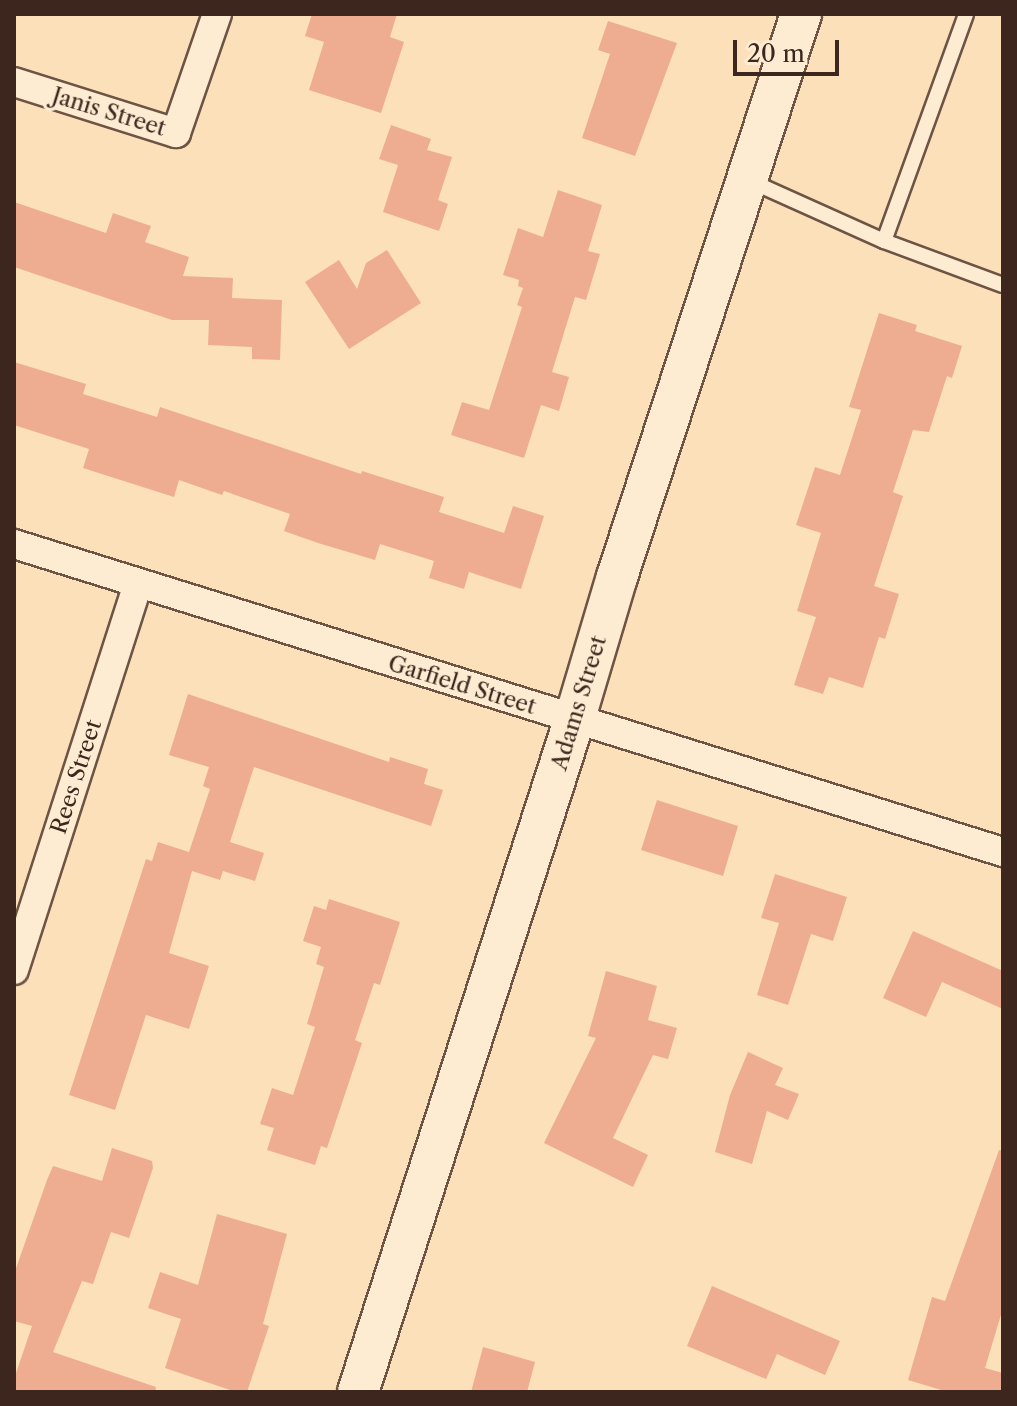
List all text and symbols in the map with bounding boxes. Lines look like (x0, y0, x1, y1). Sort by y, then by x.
scale bar (737, 24, 843, 74)
text: 20 m (747, 39, 805, 68)
street label: Janis Street (49, 82, 169, 142)
street label: Adams Street (546, 633, 612, 773)
street label: Garfield Street (385, 650, 539, 720)
street label: Rees Street (45, 717, 107, 837)

